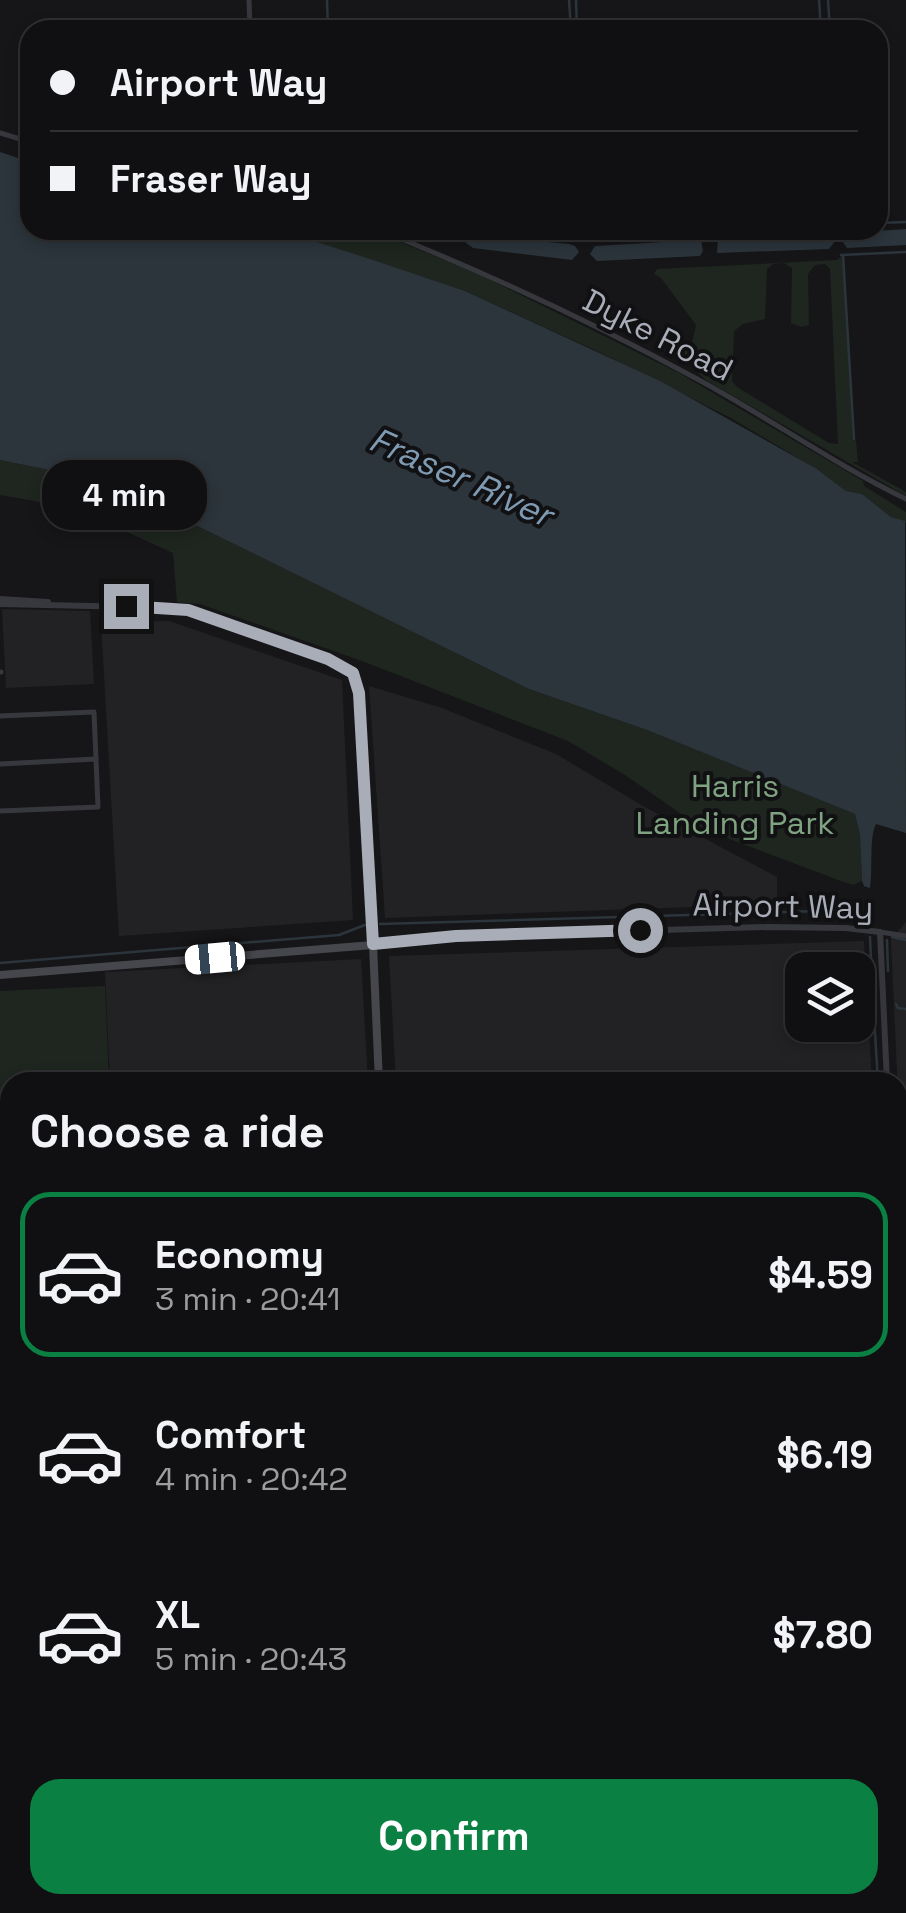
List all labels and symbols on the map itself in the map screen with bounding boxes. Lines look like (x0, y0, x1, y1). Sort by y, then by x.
street label: Dyke Road (576, 280, 740, 390)
water label: Fraser River (363, 417, 563, 538)
callout: 4 min (44, 461, 208, 531)
route end (104, 584, 149, 629)
park label: Harris Landing Park (636, 766, 834, 843)
street label: Airport Way (692, 884, 874, 928)
route start (618, 908, 663, 953)
car (184, 940, 246, 976)

